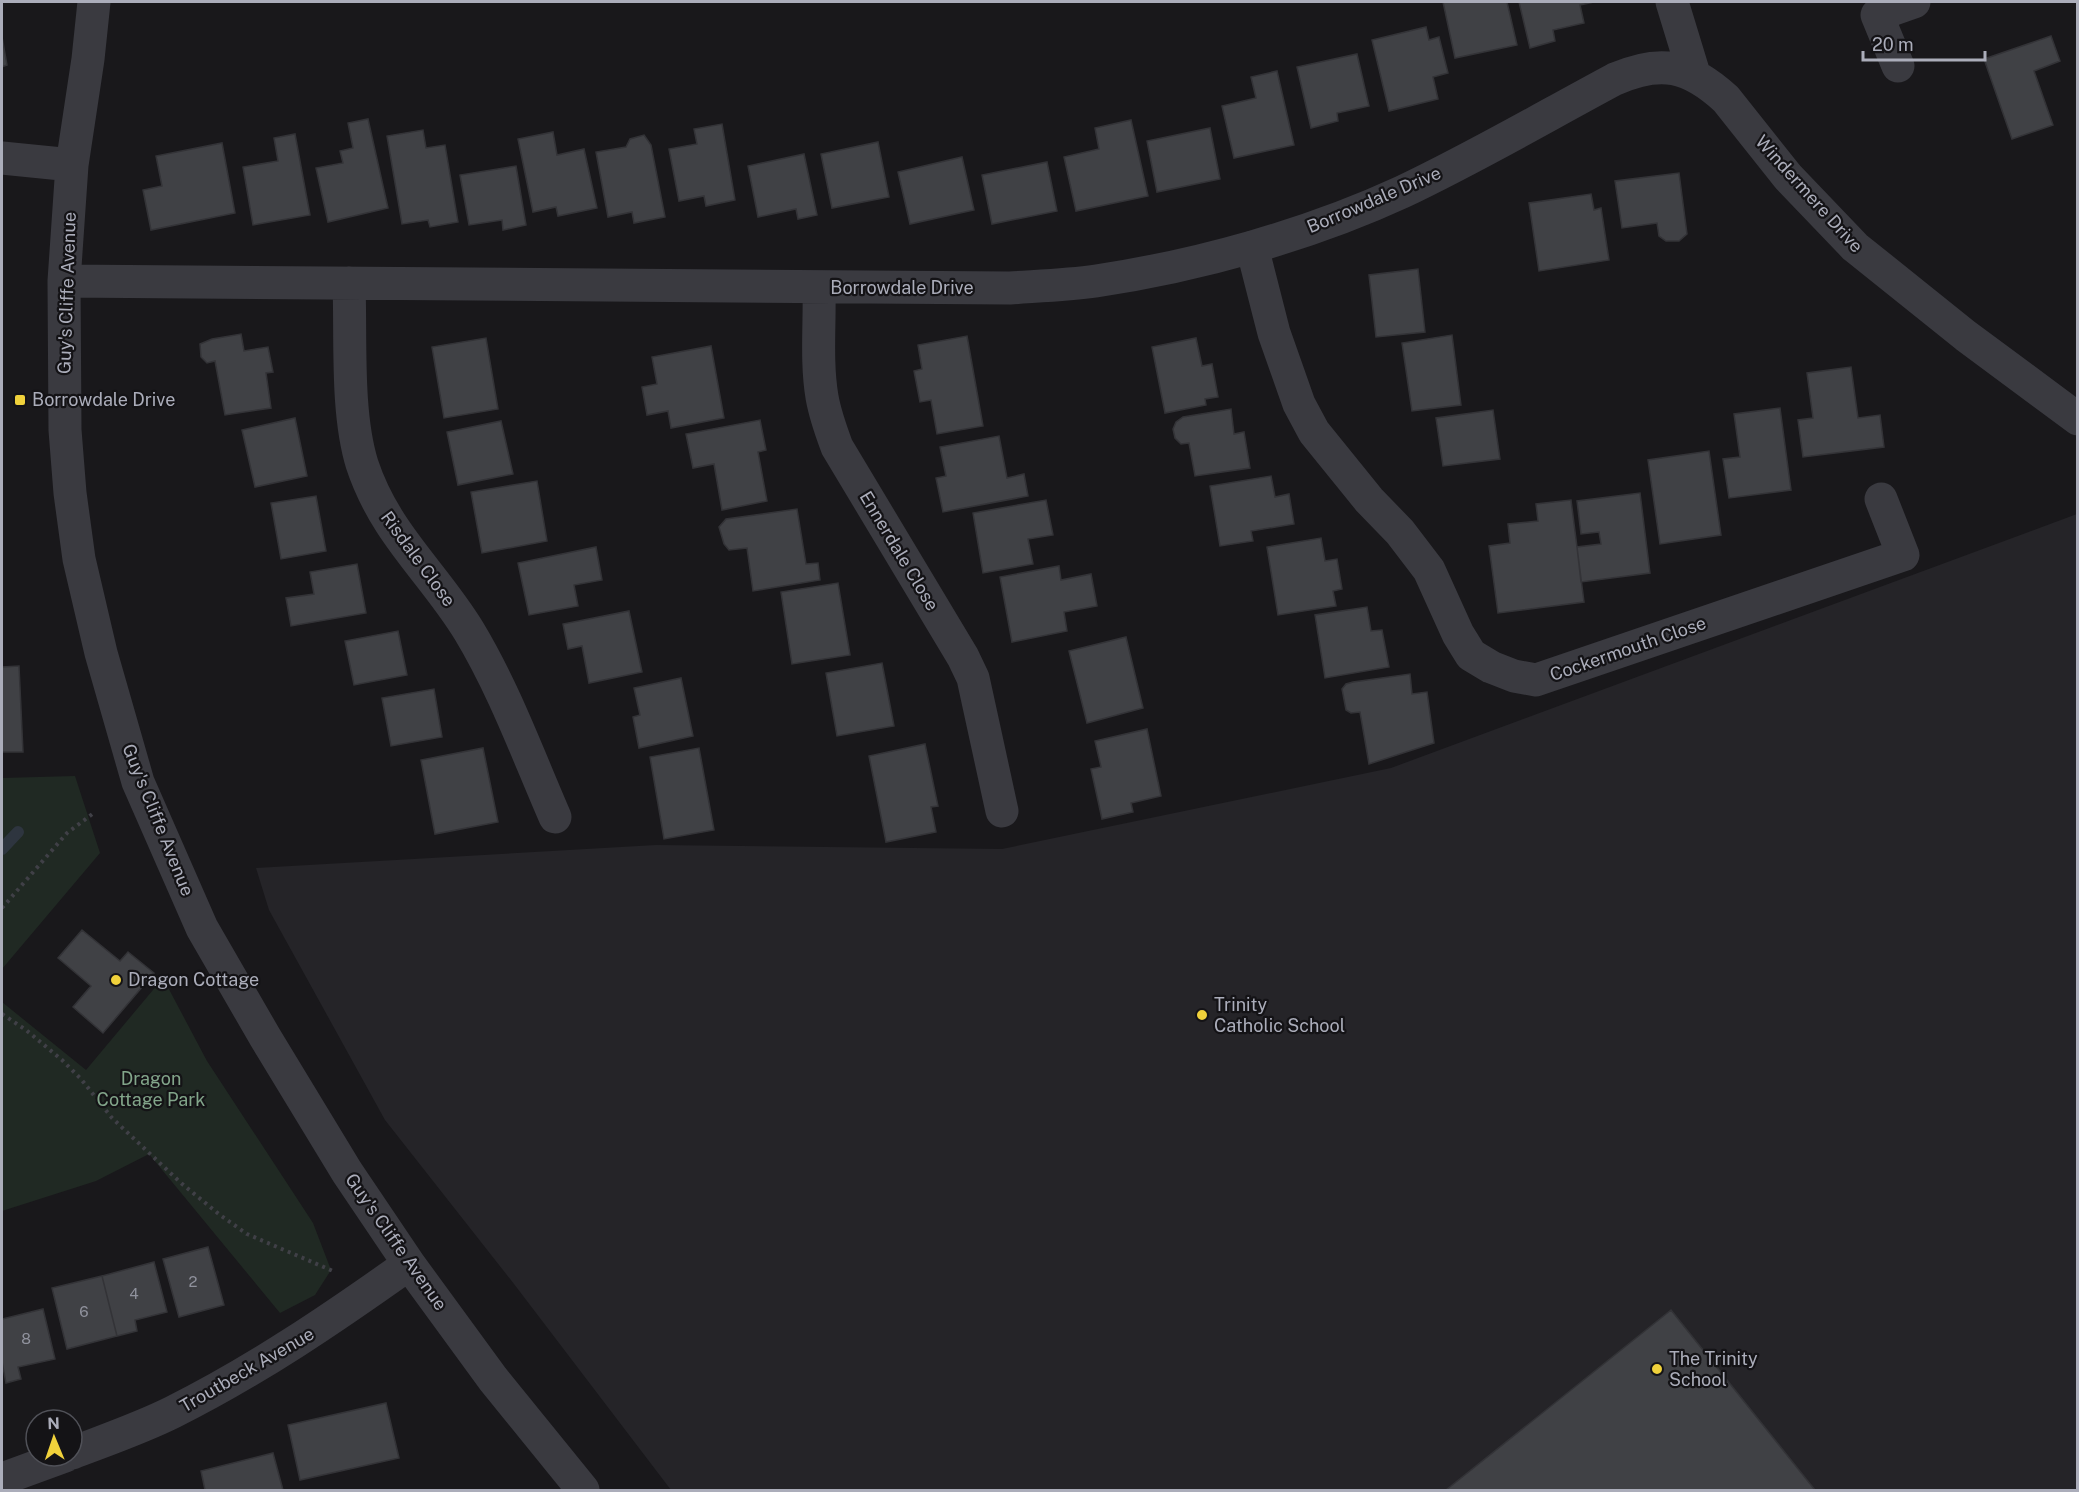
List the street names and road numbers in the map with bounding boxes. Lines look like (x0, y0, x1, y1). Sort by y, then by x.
street label: Windermere Drive (1751, 131, 1867, 257)
street label: Borrowdale Drive (1304, 162, 1444, 237)
street label: Guy's Cliffe Avenue (53, 212, 80, 374)
street label: Borrowdale Drive (830, 277, 974, 298)
street label: Ennerdale Close (855, 487, 943, 614)
street label: Risdale Close (377, 507, 460, 610)
street label: Cockermouth Close (1547, 612, 1709, 685)
street label: Guy's Cliffe Avenue (118, 741, 199, 899)
street label: Guy's Cliffe Avenue (341, 1169, 452, 1314)
street label: Troutbeck Avenue (176, 1323, 318, 1417)

